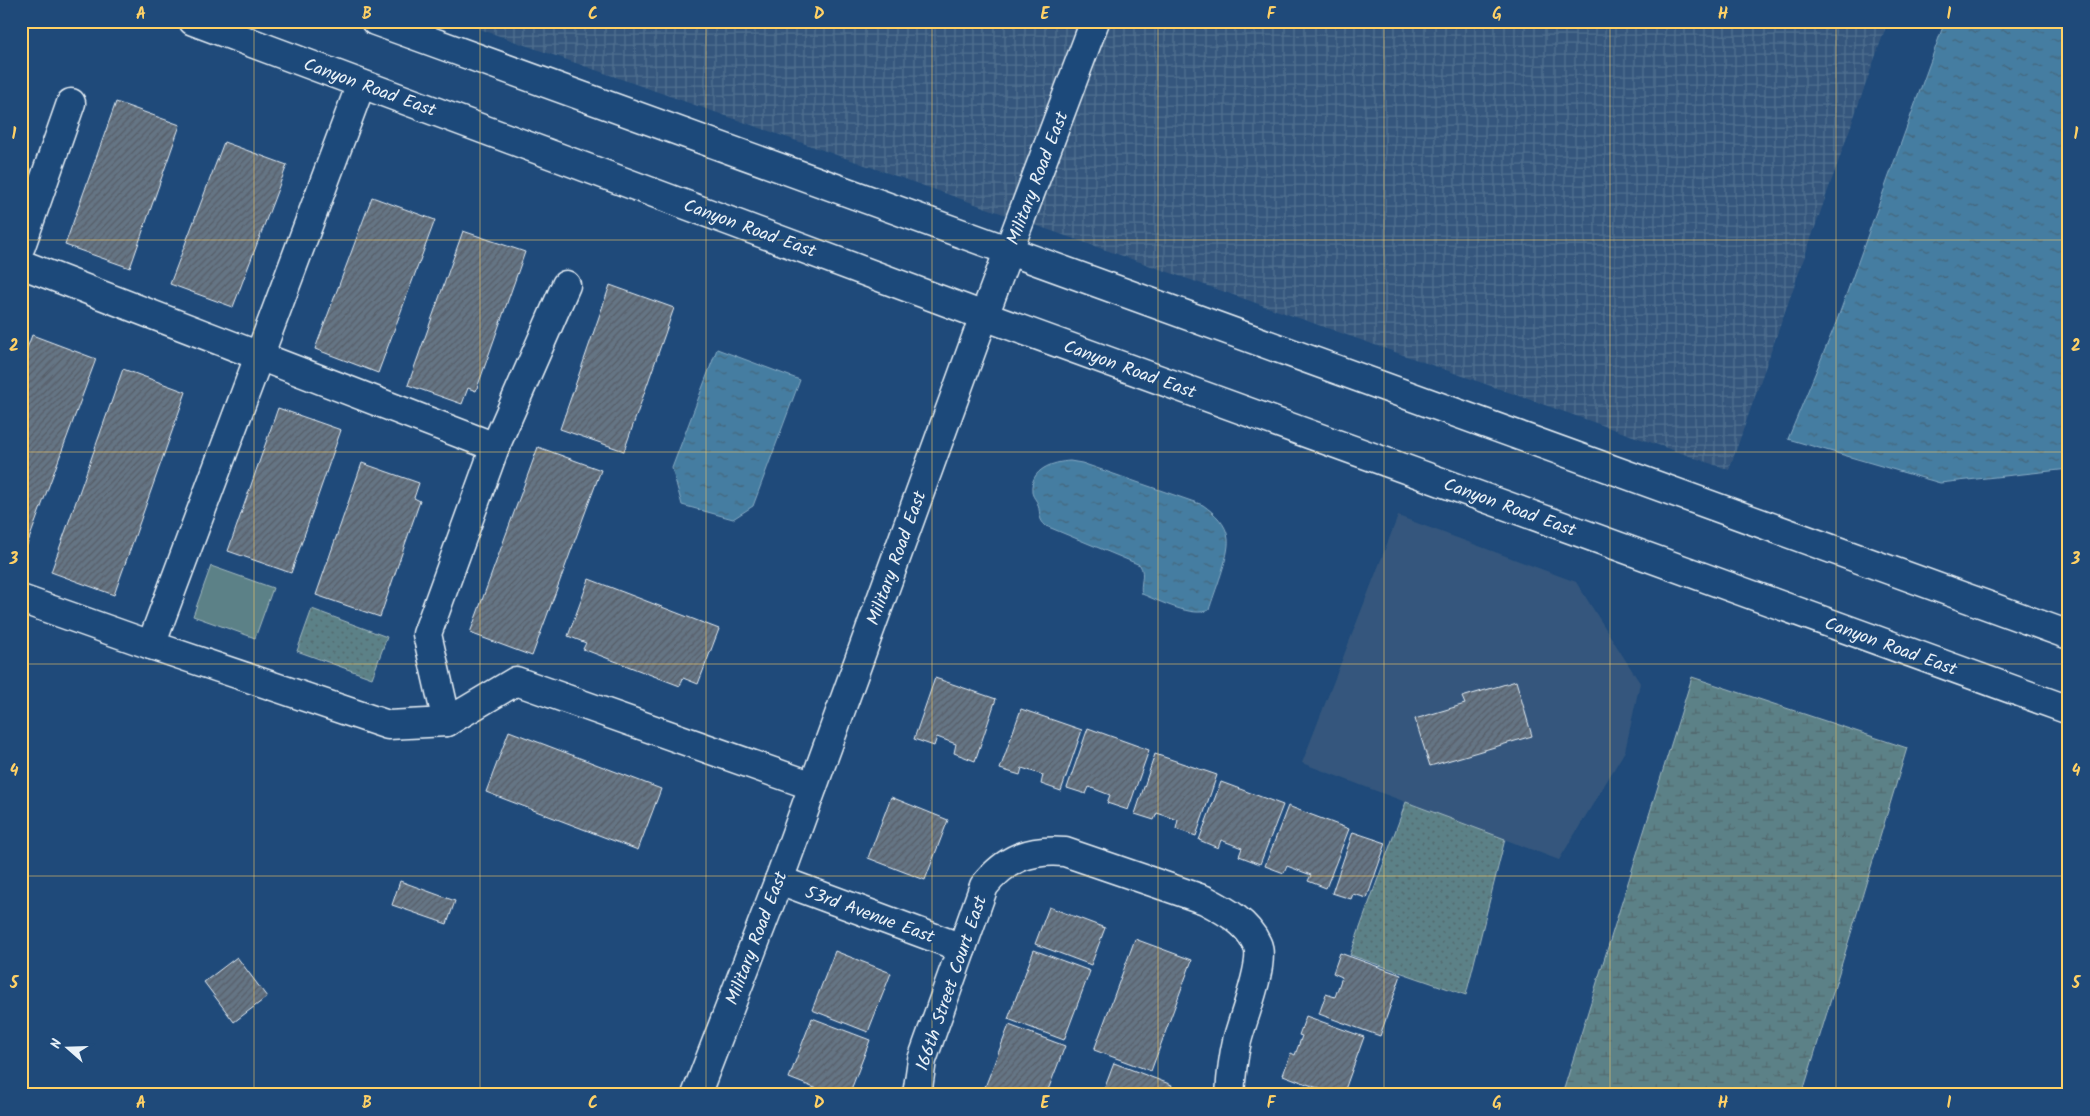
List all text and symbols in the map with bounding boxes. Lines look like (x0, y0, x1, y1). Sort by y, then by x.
text: A (136, 2, 146, 27)
text: B (362, 2, 372, 27)
text: C (588, 2, 598, 27)
text: D (814, 2, 825, 27)
text: E (1041, 2, 1051, 27)
text: F (1267, 2, 1277, 27)
text: G (1492, 2, 1502, 27)
text: H (1718, 2, 1728, 27)
text: I (1947, 2, 1952, 27)
street label: Canyon Road East (299, 51, 441, 126)
street label: Military Road East (1000, 107, 1078, 250)
text: 1 (12, 122, 17, 147)
text: 1 (2074, 122, 2079, 147)
street label: Canyon Road East (679, 192, 821, 267)
street label: Canyon Road East (1059, 333, 1201, 408)
text: 2 (9, 334, 19, 359)
text: 2 (2071, 334, 2081, 359)
street label: Canyon Road East (1439, 471, 1581, 546)
street label: Military Road East (860, 486, 936, 630)
text: 3 (9, 547, 19, 572)
text: 3 (2071, 547, 2081, 572)
street label: Canyon Road East (1820, 610, 1962, 685)
text: 4 (10, 759, 19, 784)
text: 4 (2072, 759, 2081, 784)
street label: Military Road East (719, 867, 797, 1010)
street label: 53rd Avenue East (801, 879, 939, 953)
street label: 166th Street Court East (909, 891, 996, 1075)
text: 5 (9, 971, 20, 996)
text: 5 (2071, 971, 2082, 996)
north arrow (42, 1024, 92, 1074)
text: N (45, 1036, 69, 1052)
text: A (136, 1091, 146, 1116)
text: B (362, 1091, 372, 1116)
text: C (588, 1091, 598, 1116)
text: D (814, 1091, 825, 1116)
text: E (1041, 1091, 1051, 1116)
text: F (1267, 1091, 1277, 1116)
text: G (1492, 1091, 1502, 1116)
text: H (1718, 1091, 1728, 1116)
text: I (1947, 1091, 1952, 1116)

